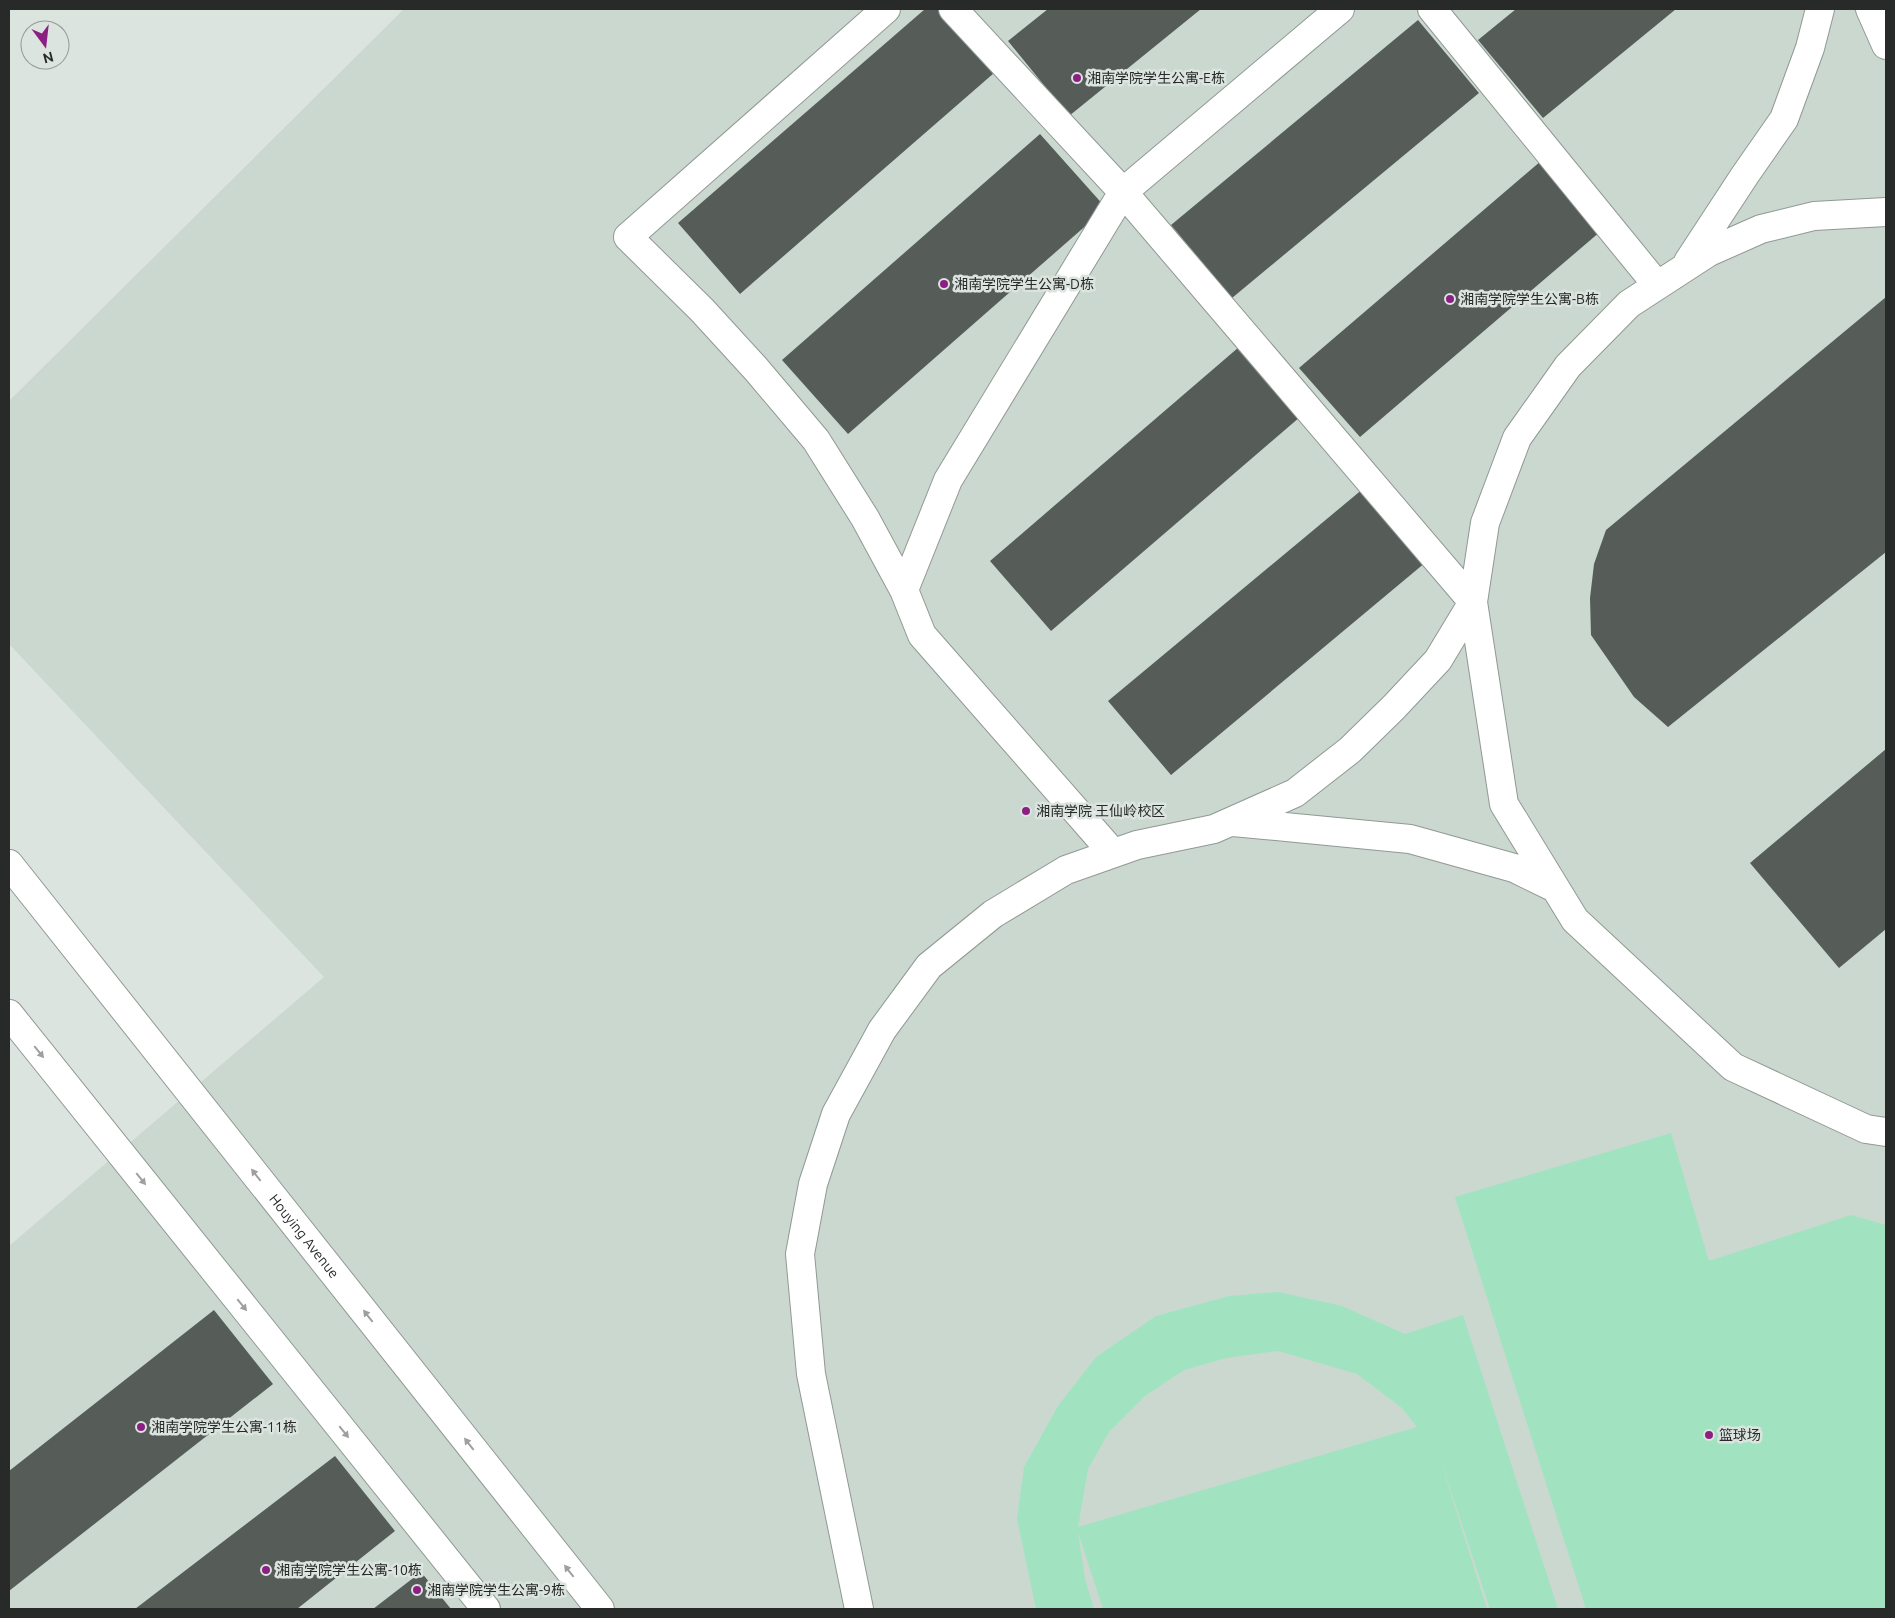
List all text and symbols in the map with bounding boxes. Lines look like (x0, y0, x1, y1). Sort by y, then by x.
north arrow (20, 20, 70, 70)
text: N (41, 48, 55, 67)
place label: 湘南学院学生公寓-E栋 (1087, 70, 1225, 86)
marker: 湘南学院学生公寓-E栋 (1071, 72, 1083, 84)
place label: 湘南学院学生公寓-D栋 (954, 276, 1094, 292)
marker: 湘南学院学生公寓-D栋 (938, 278, 950, 290)
place label: 湘南学院学生公寓-B栋 (1460, 291, 1599, 307)
marker: 湘南学院学生公寓-B栋 (1444, 293, 1456, 305)
place label: 湘南学院 王仙岭校区 (1036, 803, 1165, 819)
marker: 湘南学院 王仙岭校区 (1020, 805, 1032, 817)
one-way arrow (34, 1045, 45, 1058)
one-way arrow (250, 1169, 261, 1182)
one-way arrow (135, 1172, 146, 1185)
street label: Houying Avenue (266, 1191, 342, 1281)
one-way arrow (237, 1299, 248, 1312)
one-way arrow (362, 1310, 373, 1323)
place label: 湘南学院学生公寓-11栋 (151, 1419, 297, 1435)
marker: 湘南学院学生公寓-11栋 (135, 1421, 147, 1433)
one-way arrow (338, 1426, 349, 1439)
place label: 篮球场 (1719, 1427, 1761, 1443)
marker: 篮球场 (1703, 1429, 1715, 1441)
one-way arrow (463, 1438, 474, 1451)
place label: 湘南学院学生公寓-10栋 (276, 1562, 422, 1578)
marker: 湘南学院学生公寓-10栋 (260, 1564, 272, 1576)
one-way arrow (564, 1565, 575, 1578)
place label: 湘南学院学生公寓-9栋 (427, 1582, 565, 1598)
marker: 湘南学院学生公寓-9栋 (411, 1584, 423, 1596)

